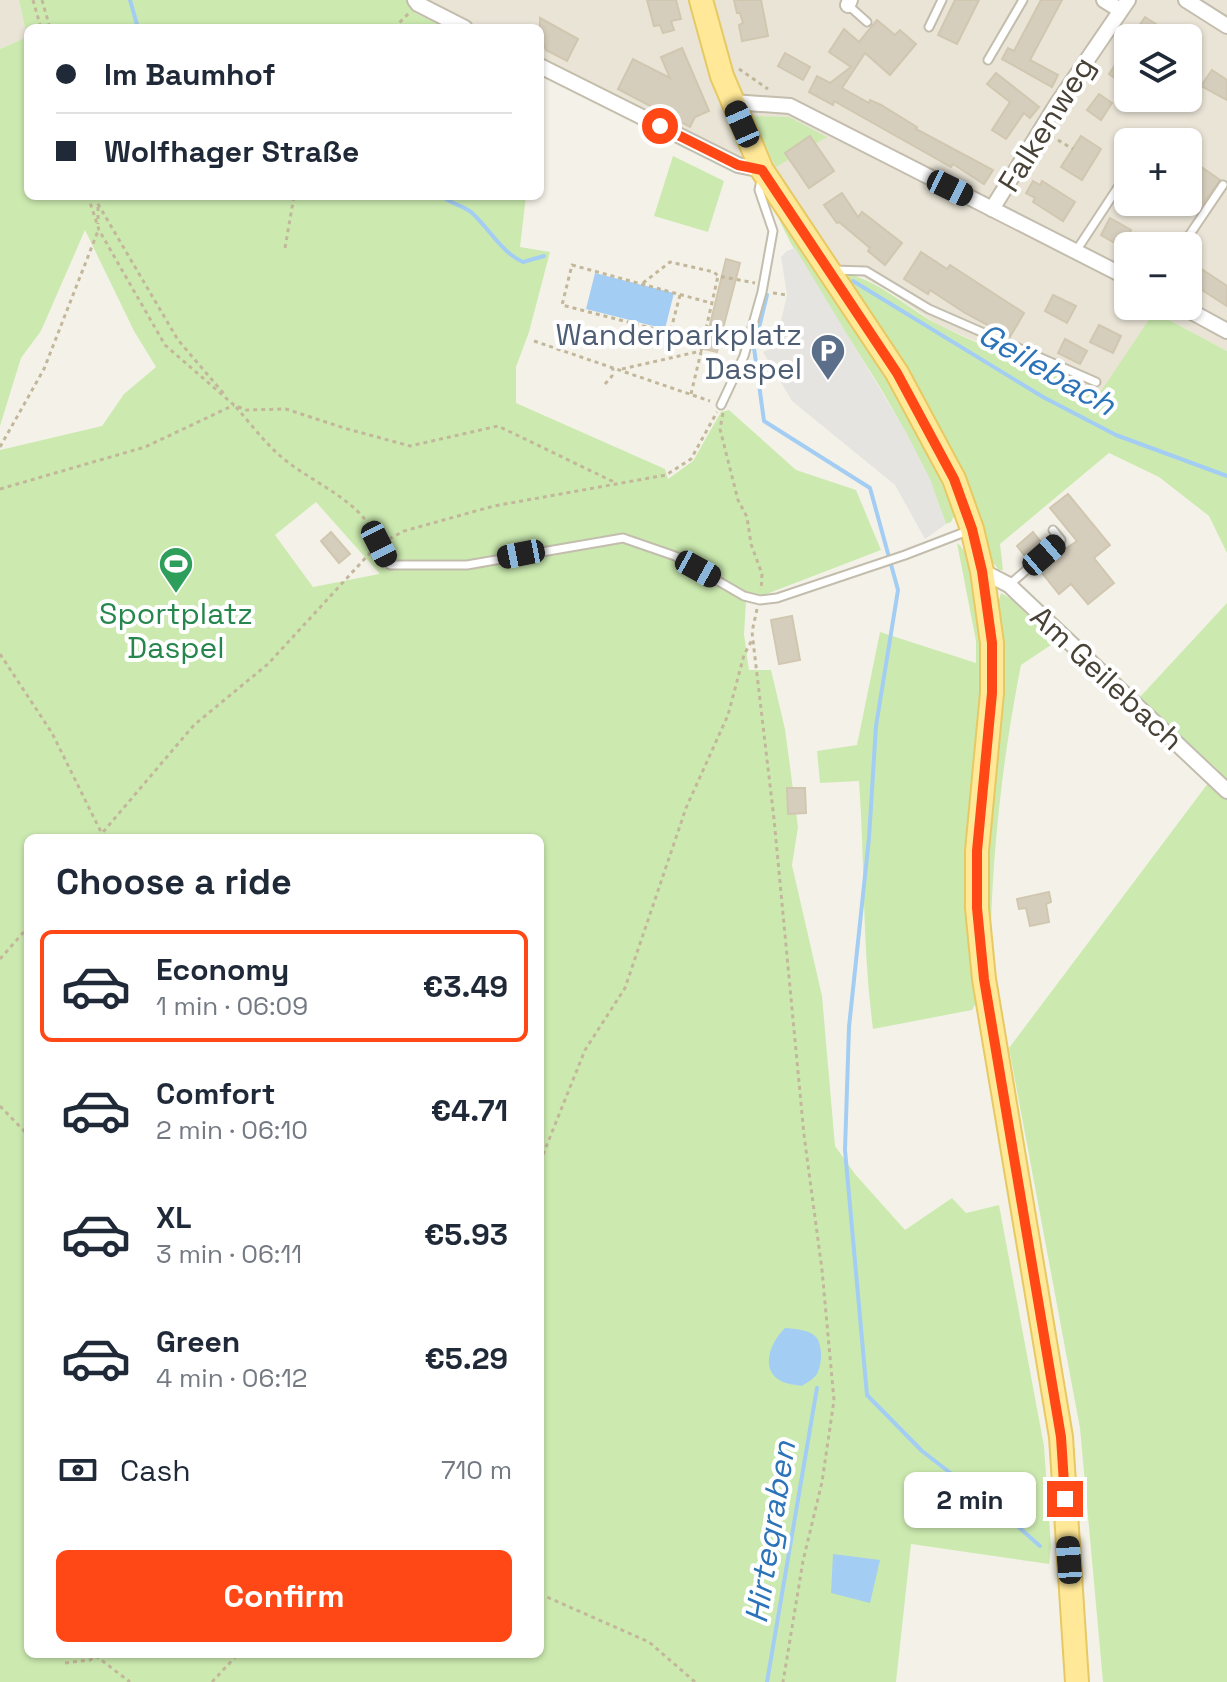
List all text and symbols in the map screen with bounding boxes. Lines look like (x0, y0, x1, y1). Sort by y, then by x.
map controls (1114, 24, 1202, 320)
button: layers (1114, 24, 1202, 112)
street label: Falkenweg (989, 49, 1103, 199)
text: Im Baumhof (104, 55, 276, 94)
car (721, 97, 763, 151)
route start (642, 108, 678, 144)
button: + (1114, 128, 1202, 216)
text: Wolfhager Straße (104, 132, 359, 171)
car (923, 167, 977, 209)
button: − (1114, 232, 1202, 320)
water label: Geilebach (971, 314, 1124, 425)
place label: Wanderparkplatz Daspel (556, 315, 802, 388)
parking icon: Wanderparkplatz Daspel (809, 332, 847, 382)
car (357, 517, 401, 571)
car (1018, 530, 1070, 580)
car (495, 538, 547, 570)
sports icon: Sportplatz Daspel (157, 545, 195, 595)
car (671, 547, 725, 591)
place label: Sportplatz Daspel (99, 594, 253, 667)
street label: Am Geilebach (1022, 597, 1192, 759)
text: Choose a ride (56, 859, 292, 905)
icon: car (60, 950, 132, 1022)
text: Economy (156, 950, 289, 989)
text: €3.49 (423, 967, 508, 1006)
text: 1 min · 06:09 (156, 989, 308, 1023)
icon: car (60, 1074, 132, 1146)
text: Comfort (156, 1074, 275, 1113)
text: €4.71 (431, 1091, 508, 1130)
text: 2 min · 06:10 (156, 1113, 308, 1147)
icon: car (60, 1198, 132, 1270)
text: XL (156, 1198, 192, 1237)
text: €5.93 (424, 1215, 508, 1254)
text: 3 min · 06:11 (156, 1237, 302, 1271)
icon: car (60, 1322, 132, 1394)
text: Green (156, 1322, 240, 1361)
text: €5.29 (424, 1339, 508, 1378)
text: 4 min · 06:12 (156, 1361, 308, 1395)
water label: Hirtegraben (736, 1437, 804, 1626)
icon: cash (56, 1448, 100, 1492)
text: Cash (120, 1451, 191, 1490)
text: 710 m (441, 1453, 512, 1487)
callout: 2 min (905, 1471, 1037, 1527)
route end (1047, 1481, 1083, 1517)
text: 2 min (936, 1483, 1004, 1517)
car (1055, 1535, 1083, 1585)
button: Confirm (56, 1550, 512, 1642)

